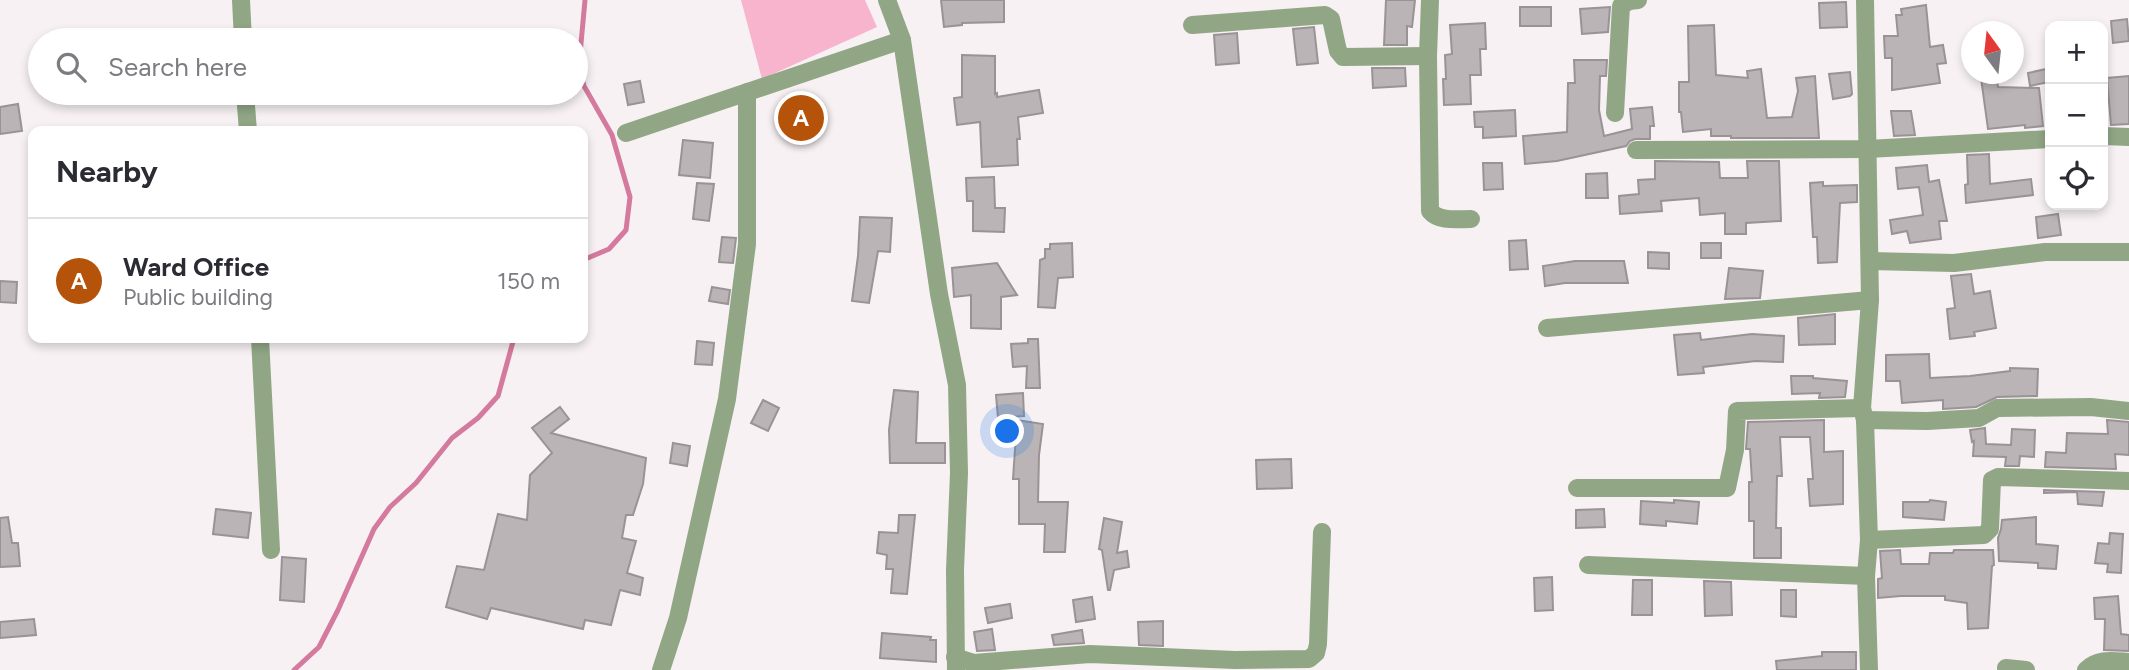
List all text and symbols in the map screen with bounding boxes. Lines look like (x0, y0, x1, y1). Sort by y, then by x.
north arrow (1961, 21, 2024, 84)
map controls (2045, 21, 2108, 210)
button: + (2045, 21, 2108, 84)
search box (28, 28, 588, 105)
icon: search (52, 48, 90, 86)
text: Search here (108, 51, 247, 83)
button: − (2045, 84, 2108, 147)
pin: A (778, 92, 824, 144)
button: locate (2045, 147, 2108, 210)
text: Nearby (56, 153, 158, 190)
text: Ward Office (123, 251, 269, 283)
text: A (71, 267, 87, 295)
text: 150 m (497, 267, 560, 295)
text: Public building (123, 283, 273, 311)
your location (990, 414, 1024, 448)

